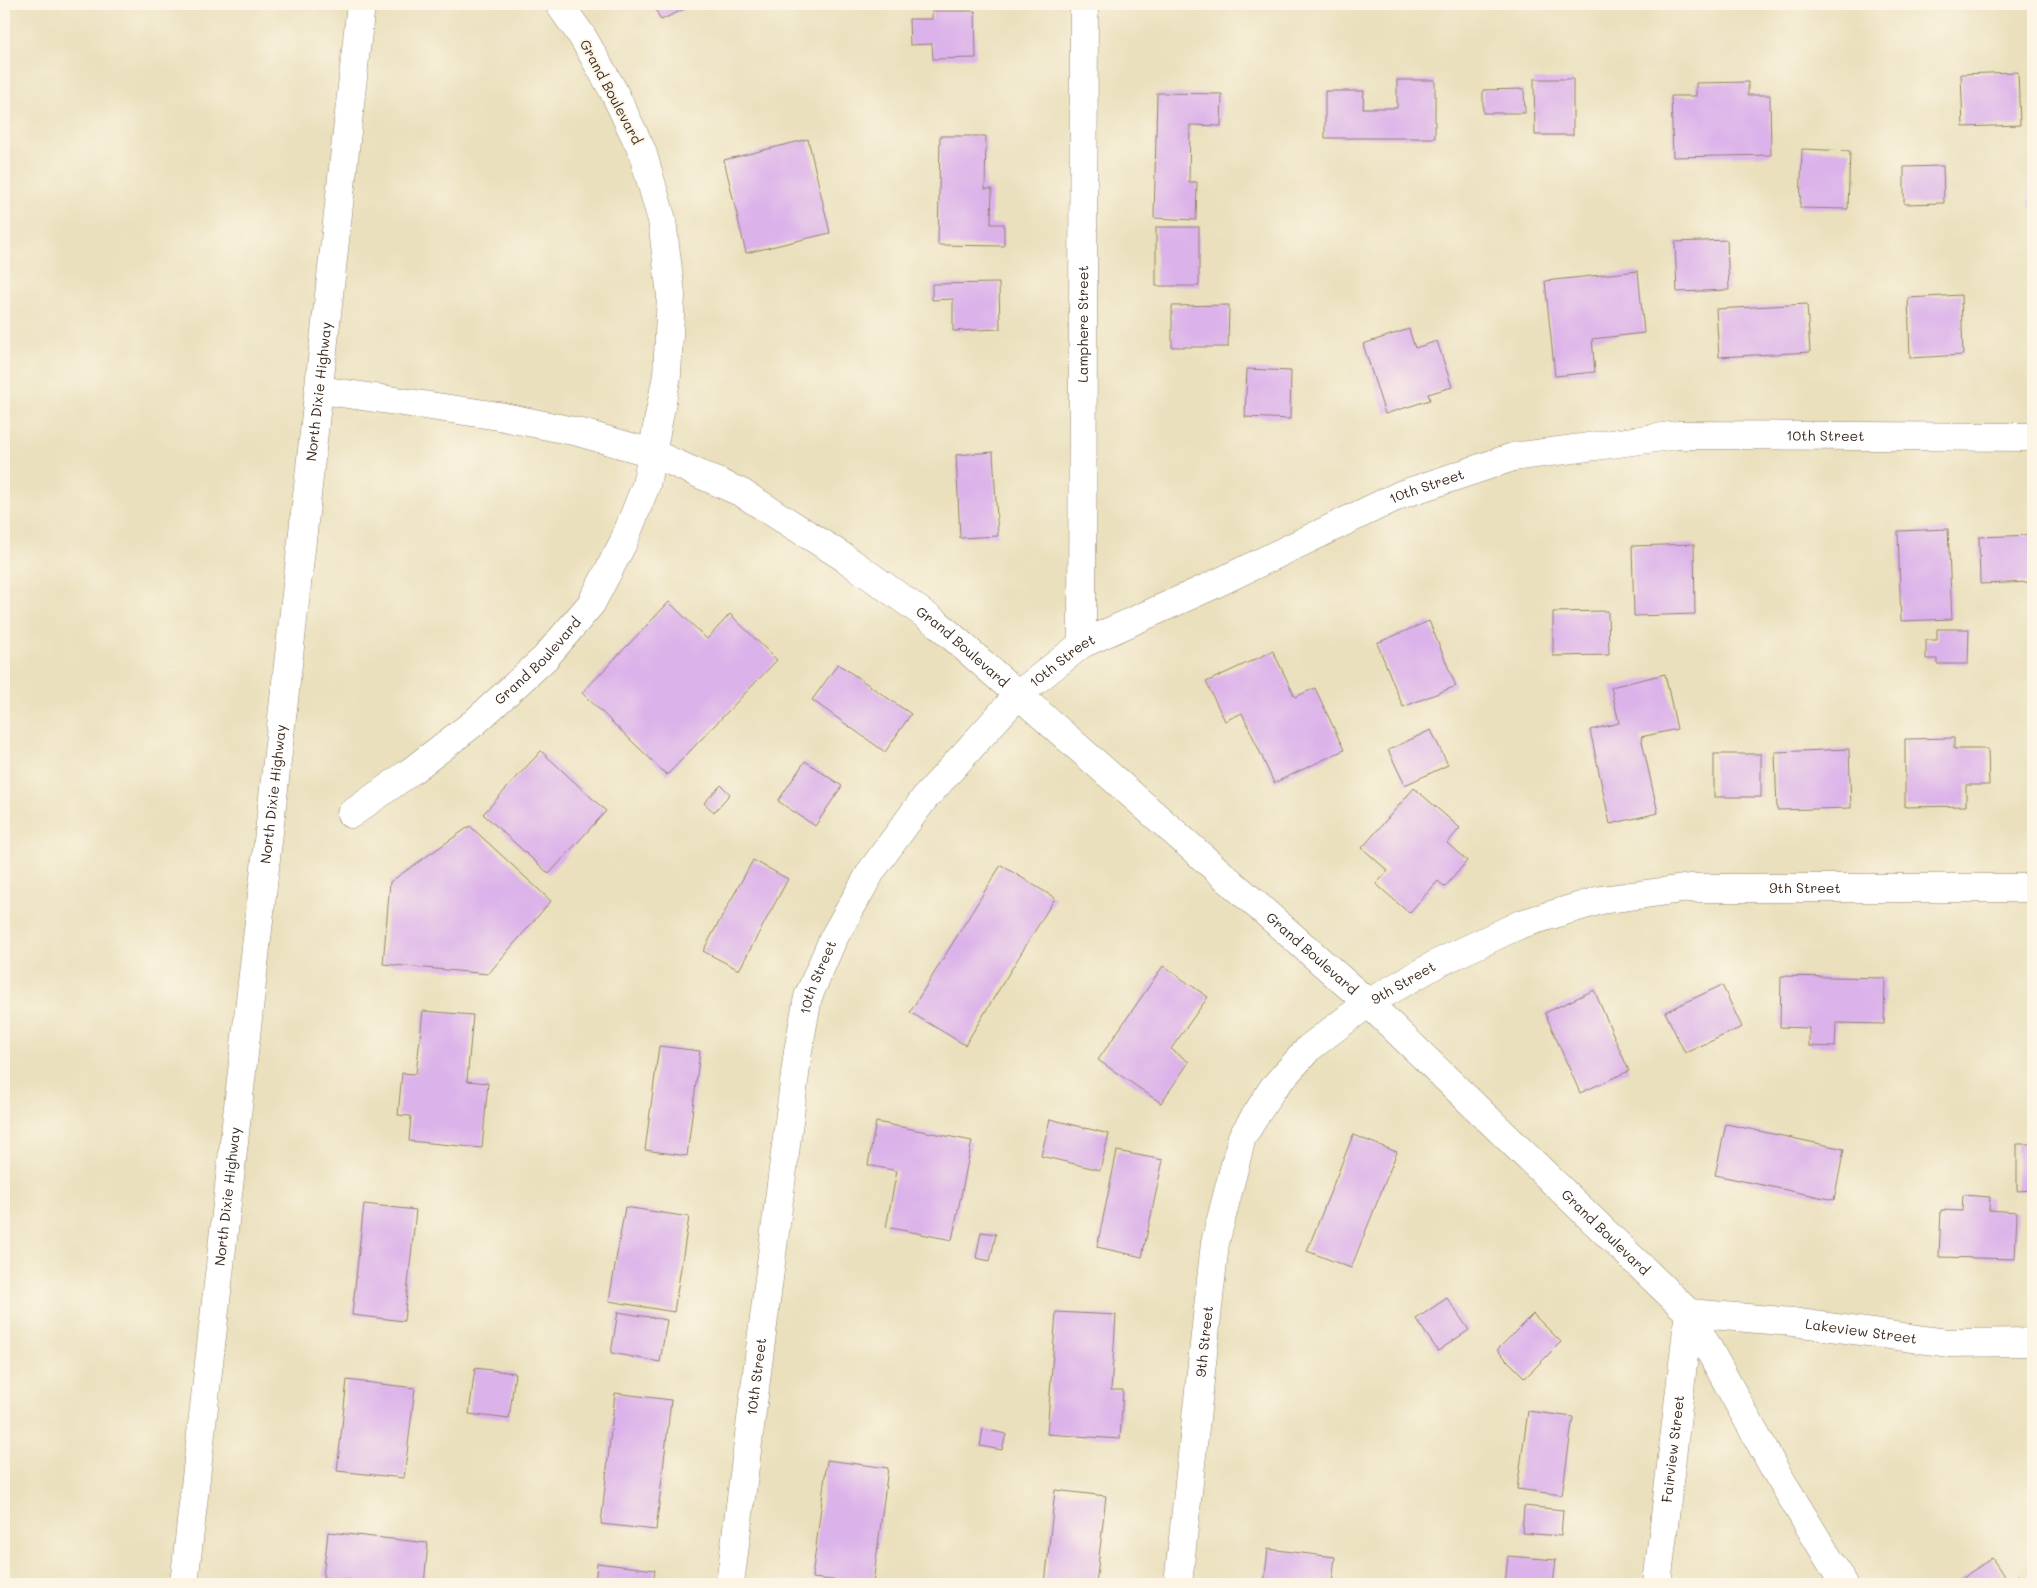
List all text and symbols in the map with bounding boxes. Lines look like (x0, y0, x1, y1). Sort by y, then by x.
street label: Grand Boulevard (576, 36, 647, 148)
street label: Lamphere Street (1073, 265, 1092, 383)
street label: North Dixie Highway (301, 321, 335, 462)
street label: 10th Street (1786, 426, 1865, 445)
street label: 10th Street (1386, 464, 1467, 508)
street label: Grand Boulevard (913, 601, 1013, 691)
street label: Grand Boulevard (490, 613, 585, 709)
street label: 10th Street (1025, 629, 1098, 691)
street label: North Dixie Highway (255, 723, 290, 865)
street label: 9th Street (1769, 878, 1841, 897)
street label: Grand Boulevard (1262, 908, 1362, 999)
street label: 10th Street (795, 937, 840, 1016)
street label: 9th Street (1367, 956, 1439, 1008)
street label: North Dixie Highway (210, 1126, 244, 1267)
street label: Grand Boulevard (1557, 1185, 1654, 1279)
street label: 9th Street (1191, 1305, 1217, 1378)
street label: Lakeview Street (1804, 1314, 1918, 1348)
street label: 10th Street (742, 1337, 770, 1417)
street label: Fairview Street (1657, 1394, 1688, 1504)

